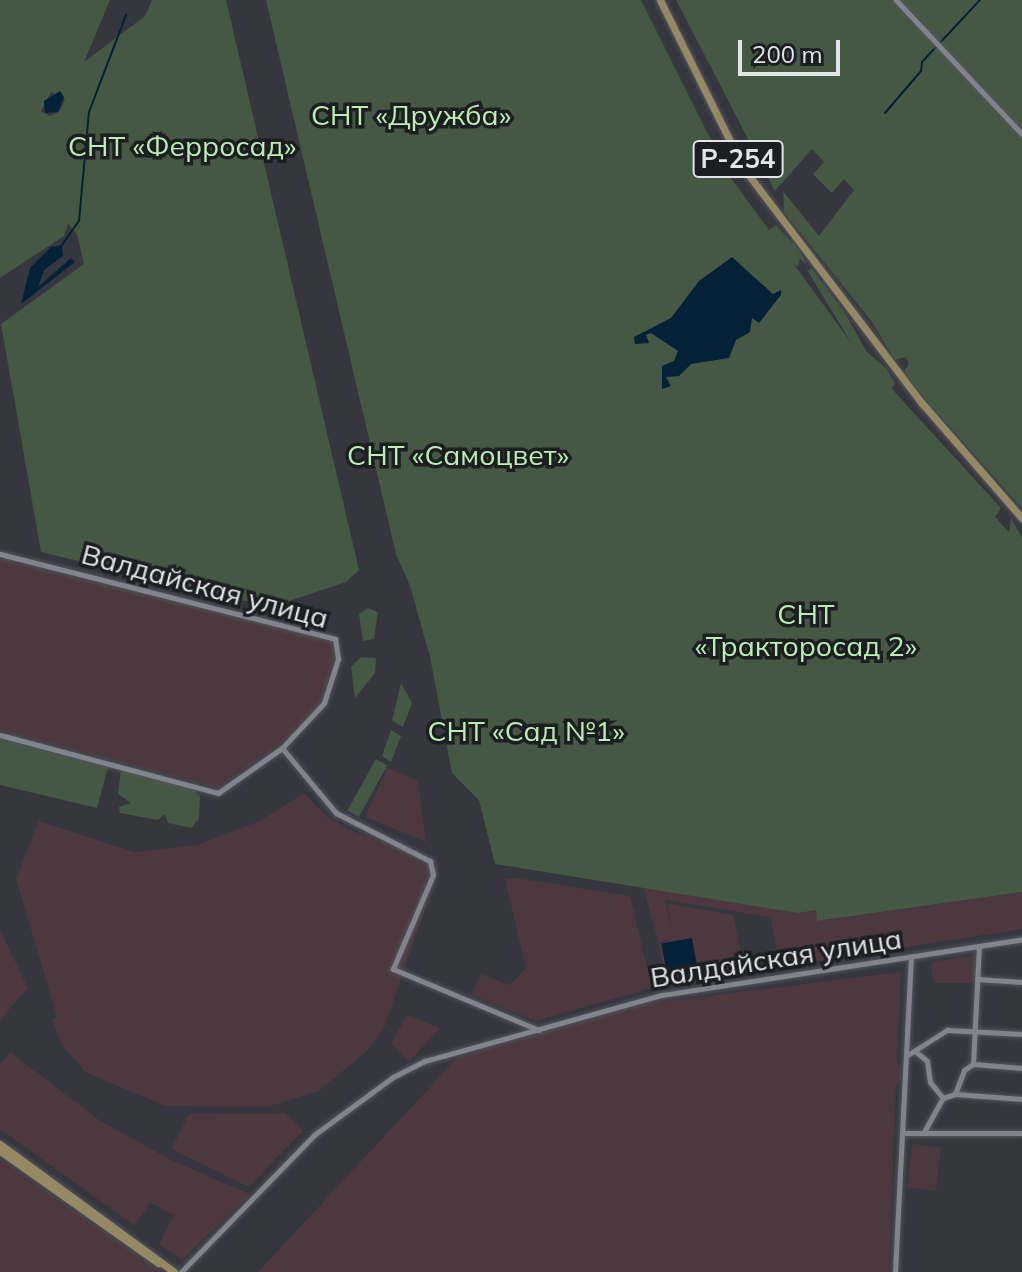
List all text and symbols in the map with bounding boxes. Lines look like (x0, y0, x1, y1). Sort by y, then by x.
scale bar (742, 24, 844, 74)
text: 200 m (752, 39, 823, 69)
park label: СНТ «Дружба» (311, 98, 511, 132)
park label: СНТ «Ферросад» (68, 129, 296, 163)
road number: Р-254 (692, 137, 784, 181)
park label: СНТ «Самоцвет» (347, 438, 569, 472)
street label: Валдайская улица (78, 537, 332, 635)
park label: СНТ «Тракторосад 2» (695, 597, 917, 663)
park label: СНТ «Сад №1» (427, 714, 625, 748)
street label: Валдайская улица (648, 922, 904, 994)

